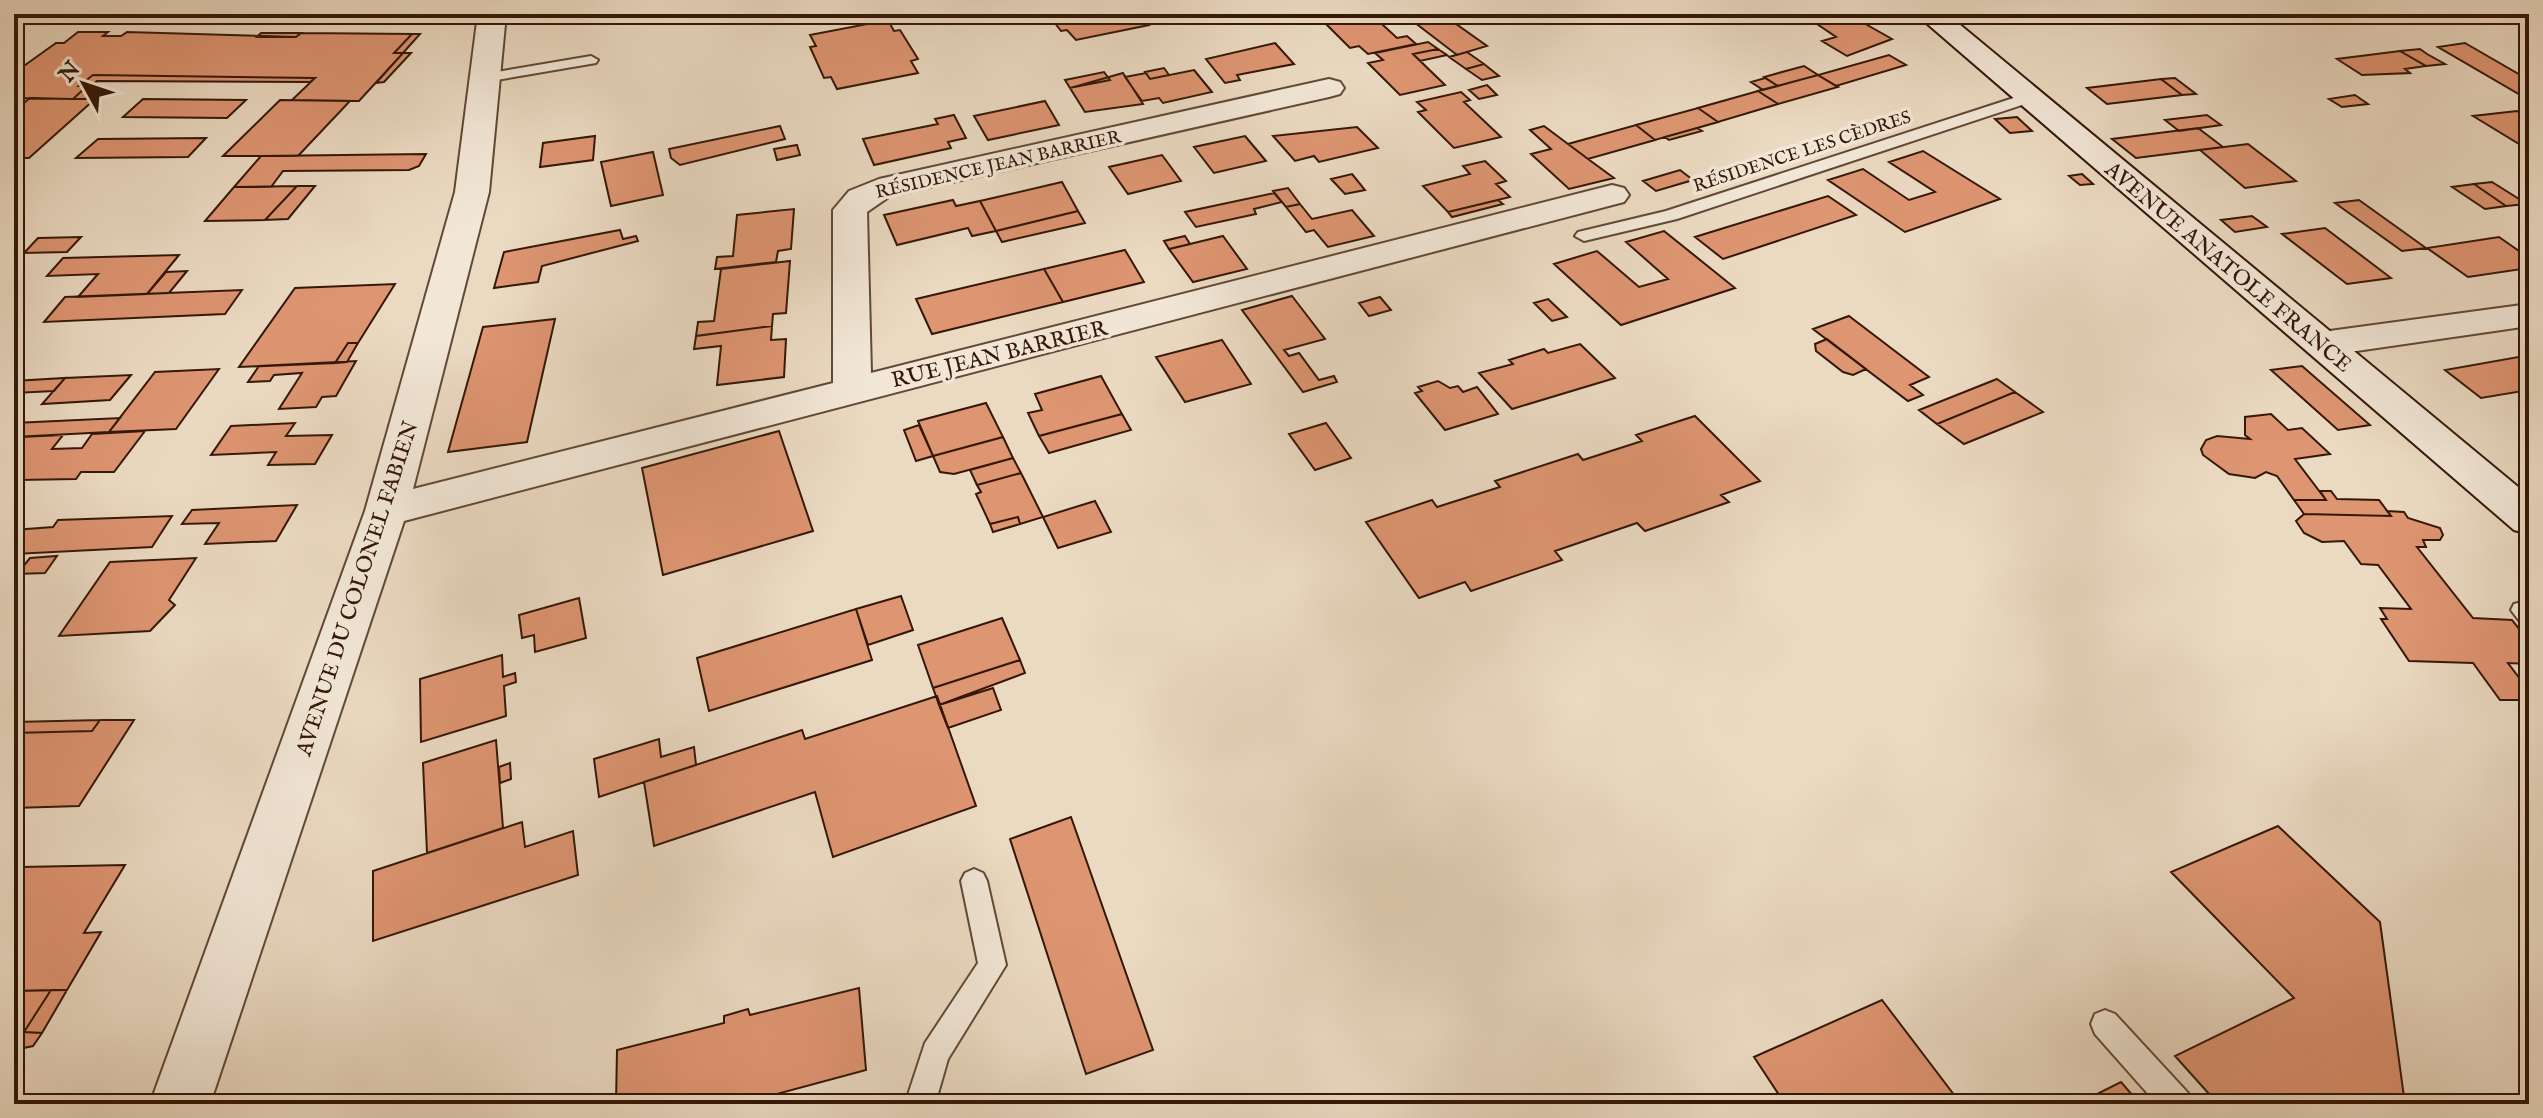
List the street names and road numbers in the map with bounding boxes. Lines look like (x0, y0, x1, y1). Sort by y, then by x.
street label: RÉSIDENCE LES CÈDRES (1690, 104, 1914, 199)
street label: RÉSIDENCE JEAN BARRIER (873, 124, 1125, 205)
street label: AVENUE ANATOLE FRANCE (2098, 155, 2357, 379)
street label: RUE JEAN BARRIER (889, 314, 1112, 395)
street label: AVENUE DU COLONEL FABIEN (290, 418, 425, 761)

